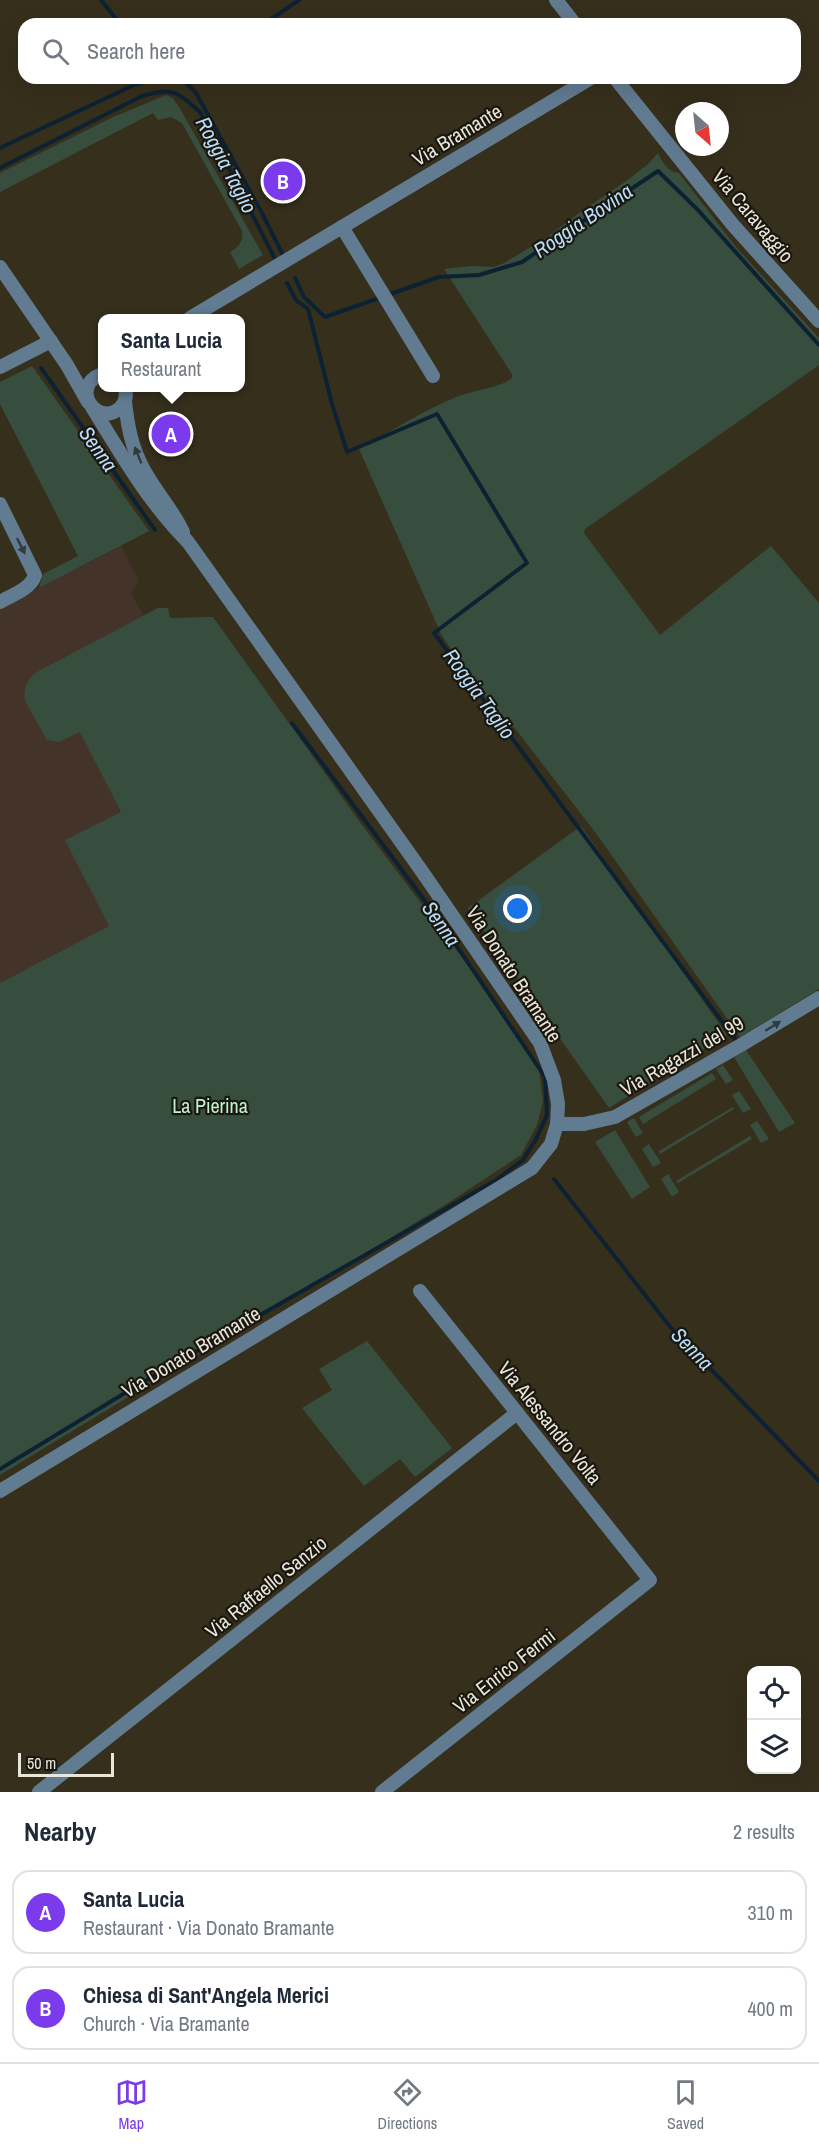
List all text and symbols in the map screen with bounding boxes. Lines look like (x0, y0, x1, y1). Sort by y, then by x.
search box (18, 18, 801, 84)
icon: search (39, 35, 72, 68)
text: Search here (87, 36, 185, 66)
street label: Via Bramante (407, 97, 507, 172)
north arrow (675, 102, 729, 156)
water label: Roggia Taglio (189, 111, 264, 218)
pin: B (264, 158, 302, 204)
street label: Via Caravaggio (707, 163, 800, 268)
water label: Roggia Bovina (527, 177, 638, 264)
popup (98, 314, 245, 392)
text: Santa Lucia (121, 325, 222, 355)
text: Restaurant (121, 355, 201, 382)
pin: A (152, 412, 190, 456)
water label: Senna (72, 420, 125, 477)
one-way arrow (133, 446, 143, 464)
one-way arrow (16, 537, 26, 555)
water label: Roggia Taglio (437, 643, 522, 745)
your location (503, 894, 532, 923)
water label: Senna (415, 895, 468, 952)
street label: Via Donato Bramante (460, 900, 569, 1047)
street label: Via Ragazzi del 99 (615, 1009, 748, 1102)
one-way arrow (764, 1021, 781, 1032)
park label: La Pierina (172, 1092, 248, 1119)
street label: Via Donato Bramante (116, 1299, 265, 1404)
water label: Senna (665, 1321, 720, 1377)
street label: Via Alessandro Volta (492, 1355, 608, 1490)
street label: Via Raffaello Sanzio (199, 1529, 332, 1644)
street label: Via Enrico Fermi (447, 1622, 560, 1719)
map controls (747, 1666, 801, 1774)
button: locate (747, 1666, 801, 1720)
button: layers (747, 1720, 801, 1774)
scale bar (18, 1750, 114, 1778)
text: 50 m (27, 1752, 56, 1774)
text: Nearby (24, 1814, 96, 1849)
text: 2 results (733, 1818, 795, 1845)
text: Santa Lucia (83, 1884, 184, 1914)
text: A (40, 1899, 51, 1926)
text: 310 m (747, 1899, 793, 1926)
text: Restaurant · Via Donato Bramante (83, 1914, 334, 1941)
text: Chiesa di Sant'Angela Merici (83, 1980, 329, 2010)
text: B (40, 1995, 51, 2022)
text: 400 m (747, 1995, 793, 2022)
text: Church · Via Bramante (83, 2010, 250, 2037)
tab: Map (115, 2076, 148, 2134)
tab: Directions (377, 2076, 437, 2134)
tab: Saved (667, 2076, 704, 2134)

